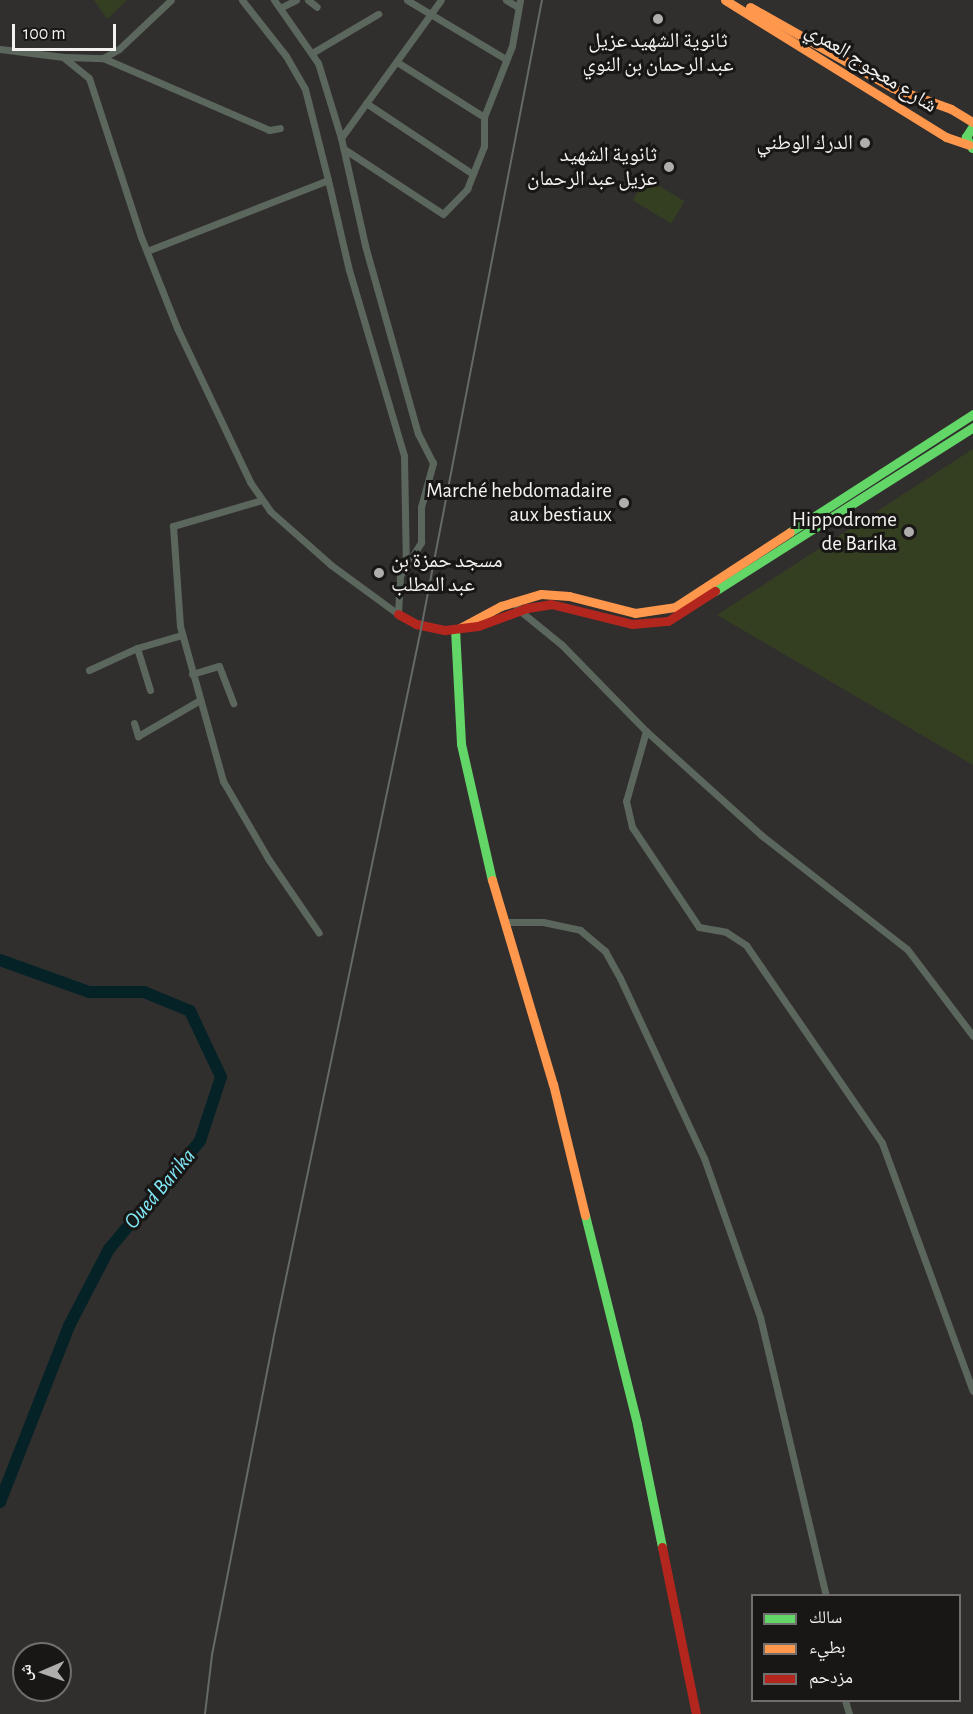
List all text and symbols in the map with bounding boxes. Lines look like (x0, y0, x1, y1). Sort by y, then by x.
scale bar (15, 12, 118, 50)
marker: ثانوية الشهيد عزيل عبد الرحمان بن النوي (651, 12, 665, 26)
street label: شارع معجوج العمري (800, 17, 942, 119)
text: 100 m (23, 25, 66, 43)
place label: ثانوية الشهيد عزيل عبد الرحمان بن النوي (582, 28, 734, 78)
place label: الدرك الوطني (757, 130, 853, 156)
marker: الدرك الوطني (858, 136, 872, 150)
place label: ثانوية الشهيد عزيل عبد الرحمان (527, 142, 657, 192)
marker: ثانوية الشهيد عزيل عبد الرحمان (662, 160, 676, 174)
place label: Marché hebdomadaire aux bestiaux (426, 478, 612, 528)
marker: Marché hebdomadaire aux bestiaux (617, 496, 631, 510)
place label: Hippodrome de Barika (792, 507, 897, 557)
marker: Hippodrome de Barika (902, 525, 916, 539)
place label: مسجد حمزة بن عبد المطلب (391, 548, 503, 598)
marker: مسجد حمزة بن عبد المطلب (372, 566, 386, 580)
water label: Oued Barika (119, 1143, 201, 1235)
legend (751, 1594, 961, 1702)
text: سالك (809, 1609, 842, 1627)
text: بطيء (809, 1639, 846, 1657)
north arrow (12, 1642, 72, 1702)
text: ش (18, 1664, 34, 1681)
text: مزدحم (809, 1669, 853, 1687)

